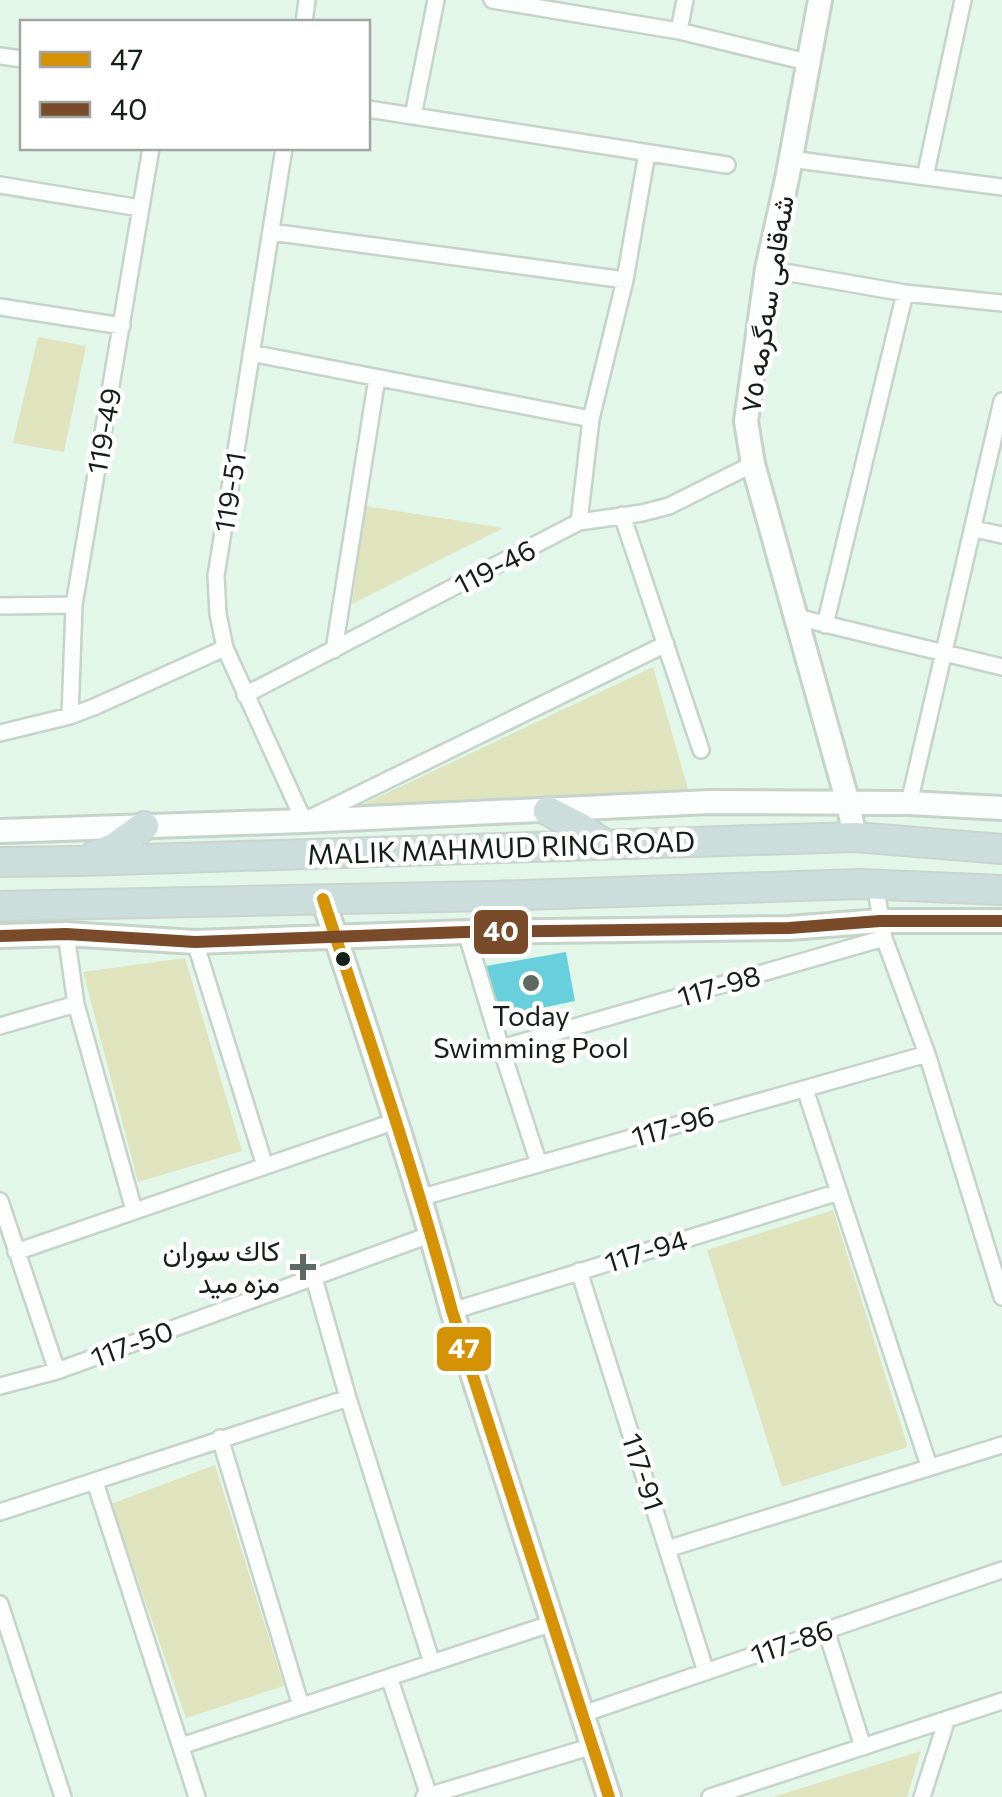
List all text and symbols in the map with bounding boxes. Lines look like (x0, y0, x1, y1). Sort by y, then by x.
legend (20, 20, 370, 150)
text: 47 (110, 39, 143, 76)
text: 40 (110, 89, 148, 126)
street label: شەقامی سەگرمە ٧٥ (732, 193, 802, 415)
street label: 119-49 (79, 385, 127, 476)
street label: 119-51 (206, 449, 252, 534)
street label: 119-46 (448, 531, 541, 601)
street label: MALIK MAHMUD RING ROAD (306, 823, 695, 871)
line badge: 40 (472, 908, 530, 956)
text: 40 (483, 913, 519, 947)
unlabelled marker (333, 949, 353, 969)
street label: 117-98 (673, 957, 764, 1013)
marker: Today Swimming Pool (520, 972, 542, 994)
place label: Today Swimming Pool (433, 998, 629, 1064)
street label: 117-96 (627, 1097, 718, 1153)
street label: 117-94 (600, 1221, 691, 1279)
place label: كاك سوران مزه ميد (163, 1233, 280, 1301)
marker: كاك سوران مزه ميد (290, 1254, 316, 1280)
street label: 117-50 (86, 1313, 177, 1374)
line badge: 47 (435, 1325, 493, 1373)
text: 47 (448, 1330, 480, 1364)
street label: 117-91 (615, 1429, 672, 1515)
street label: 117-86 (746, 1611, 837, 1671)

